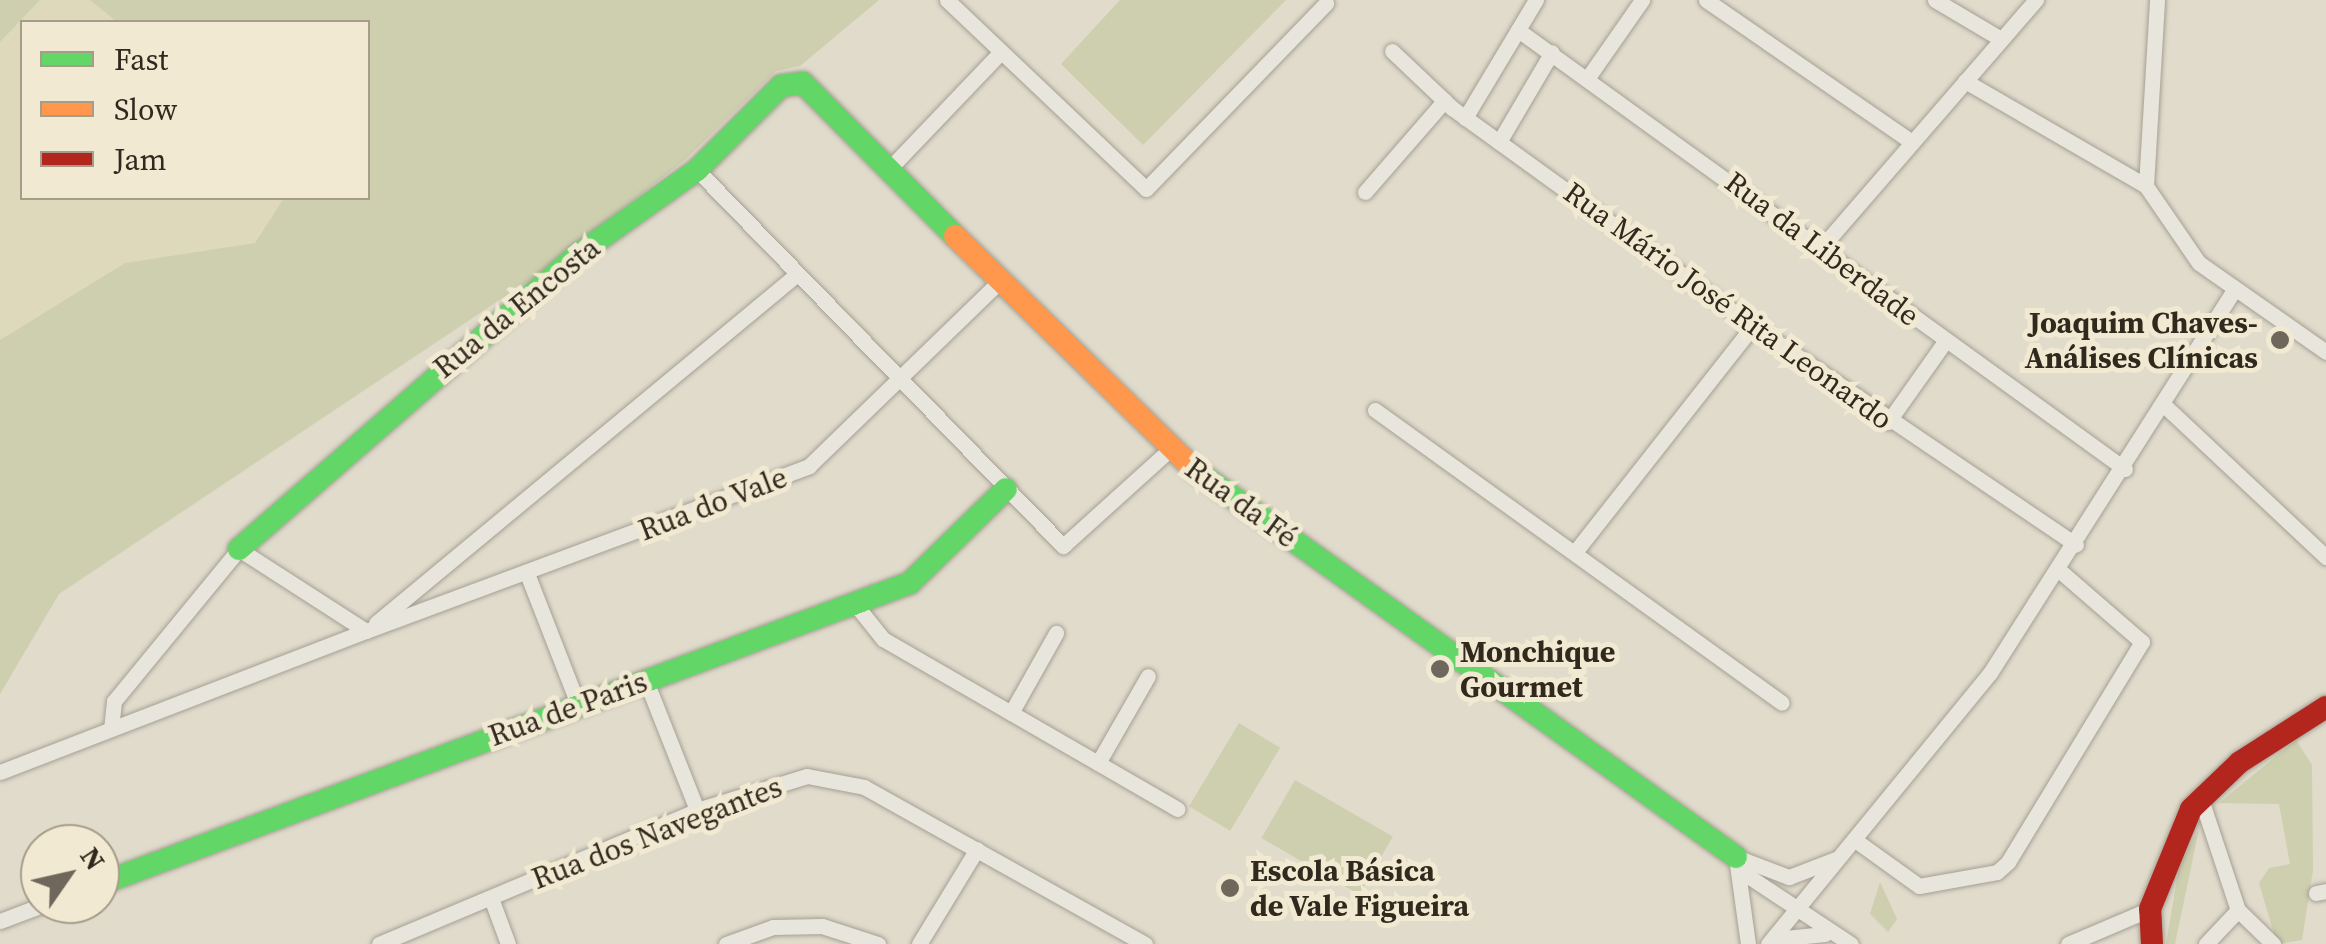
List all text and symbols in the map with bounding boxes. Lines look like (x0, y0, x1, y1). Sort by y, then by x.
legend (20, 20, 370, 200)
text: Fast (114, 39, 168, 80)
text: Slow (114, 89, 177, 130)
text: Jam (114, 139, 167, 180)
street label: Rua da Liberdade (1718, 164, 1926, 334)
street label: Rua Mário José Rita Leonardo (1557, 175, 1899, 437)
street label: Rua da Encosta (427, 230, 607, 386)
place label: Joaquim Chaves- Análises Clínicas (2024, 305, 2258, 376)
marker: Joaquim Chaves- Análises Clínicas (2267, 327, 2293, 353)
street label: Rua da Fé (1178, 450, 1304, 556)
street label: Rua do Vale (633, 459, 793, 549)
place label: Monchique Gourmet (1460, 634, 1615, 704)
marker: Monchique Gourmet (1429, 658, 1451, 680)
street label: Rua de Paris (484, 664, 652, 754)
street label: Rua dos Navegantes (527, 769, 787, 897)
north arrow (20, 824, 120, 924)
text: N (72, 839, 115, 877)
place label: Escola Básica de Vale Figueira (1250, 853, 1470, 924)
marker: Escola Básica de Vale Figueira (1219, 877, 1241, 899)

